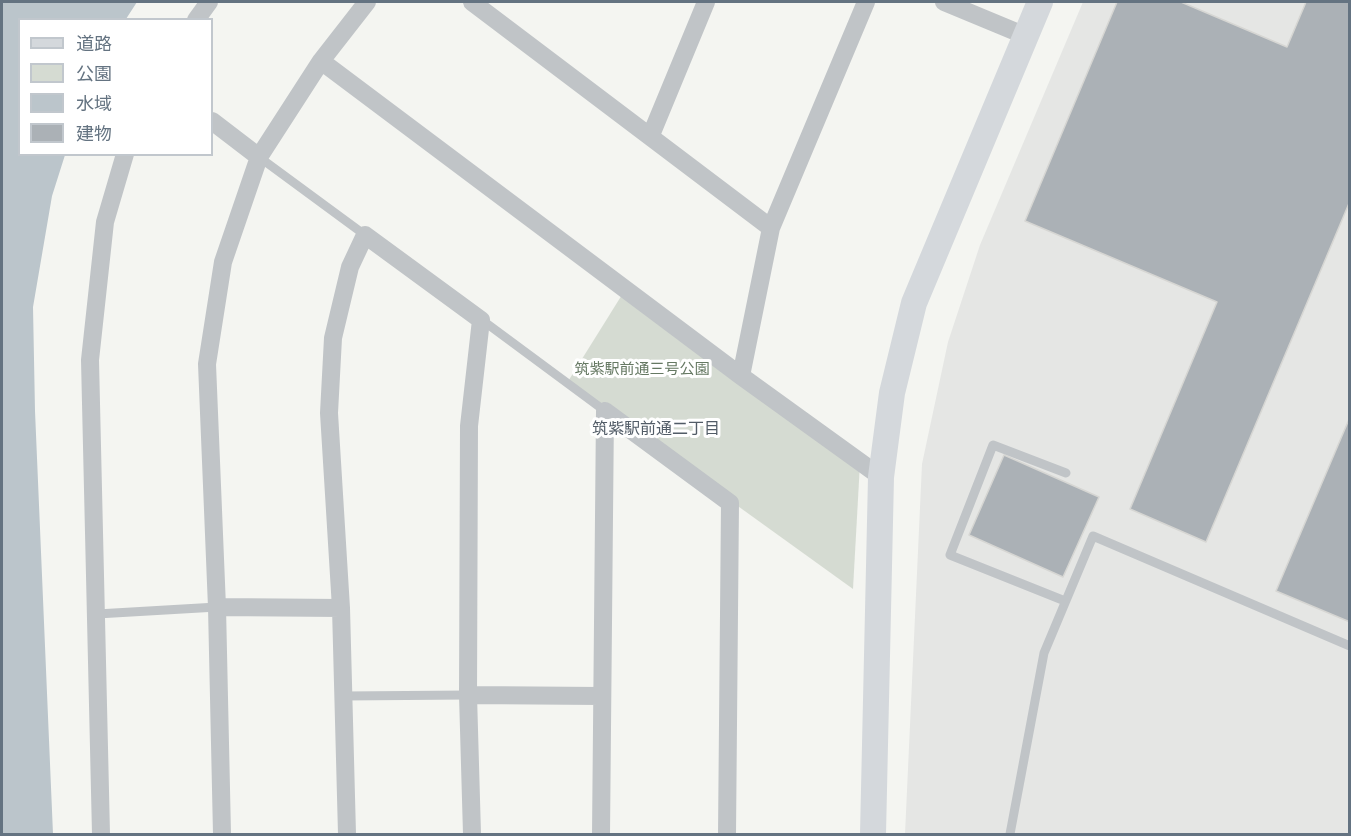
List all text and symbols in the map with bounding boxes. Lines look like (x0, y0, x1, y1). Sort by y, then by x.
legend (18, 18, 213, 156)
text: 道路 (76, 31, 112, 56)
text: 公園 (76, 61, 112, 86)
text: 水域 (76, 91, 112, 116)
text: 建物 (76, 121, 112, 146)
park label: 筑紫駅前通三号公園 (575, 361, 709, 379)
district label: 筑紫駅前通二丁目 (592, 420, 720, 440)

